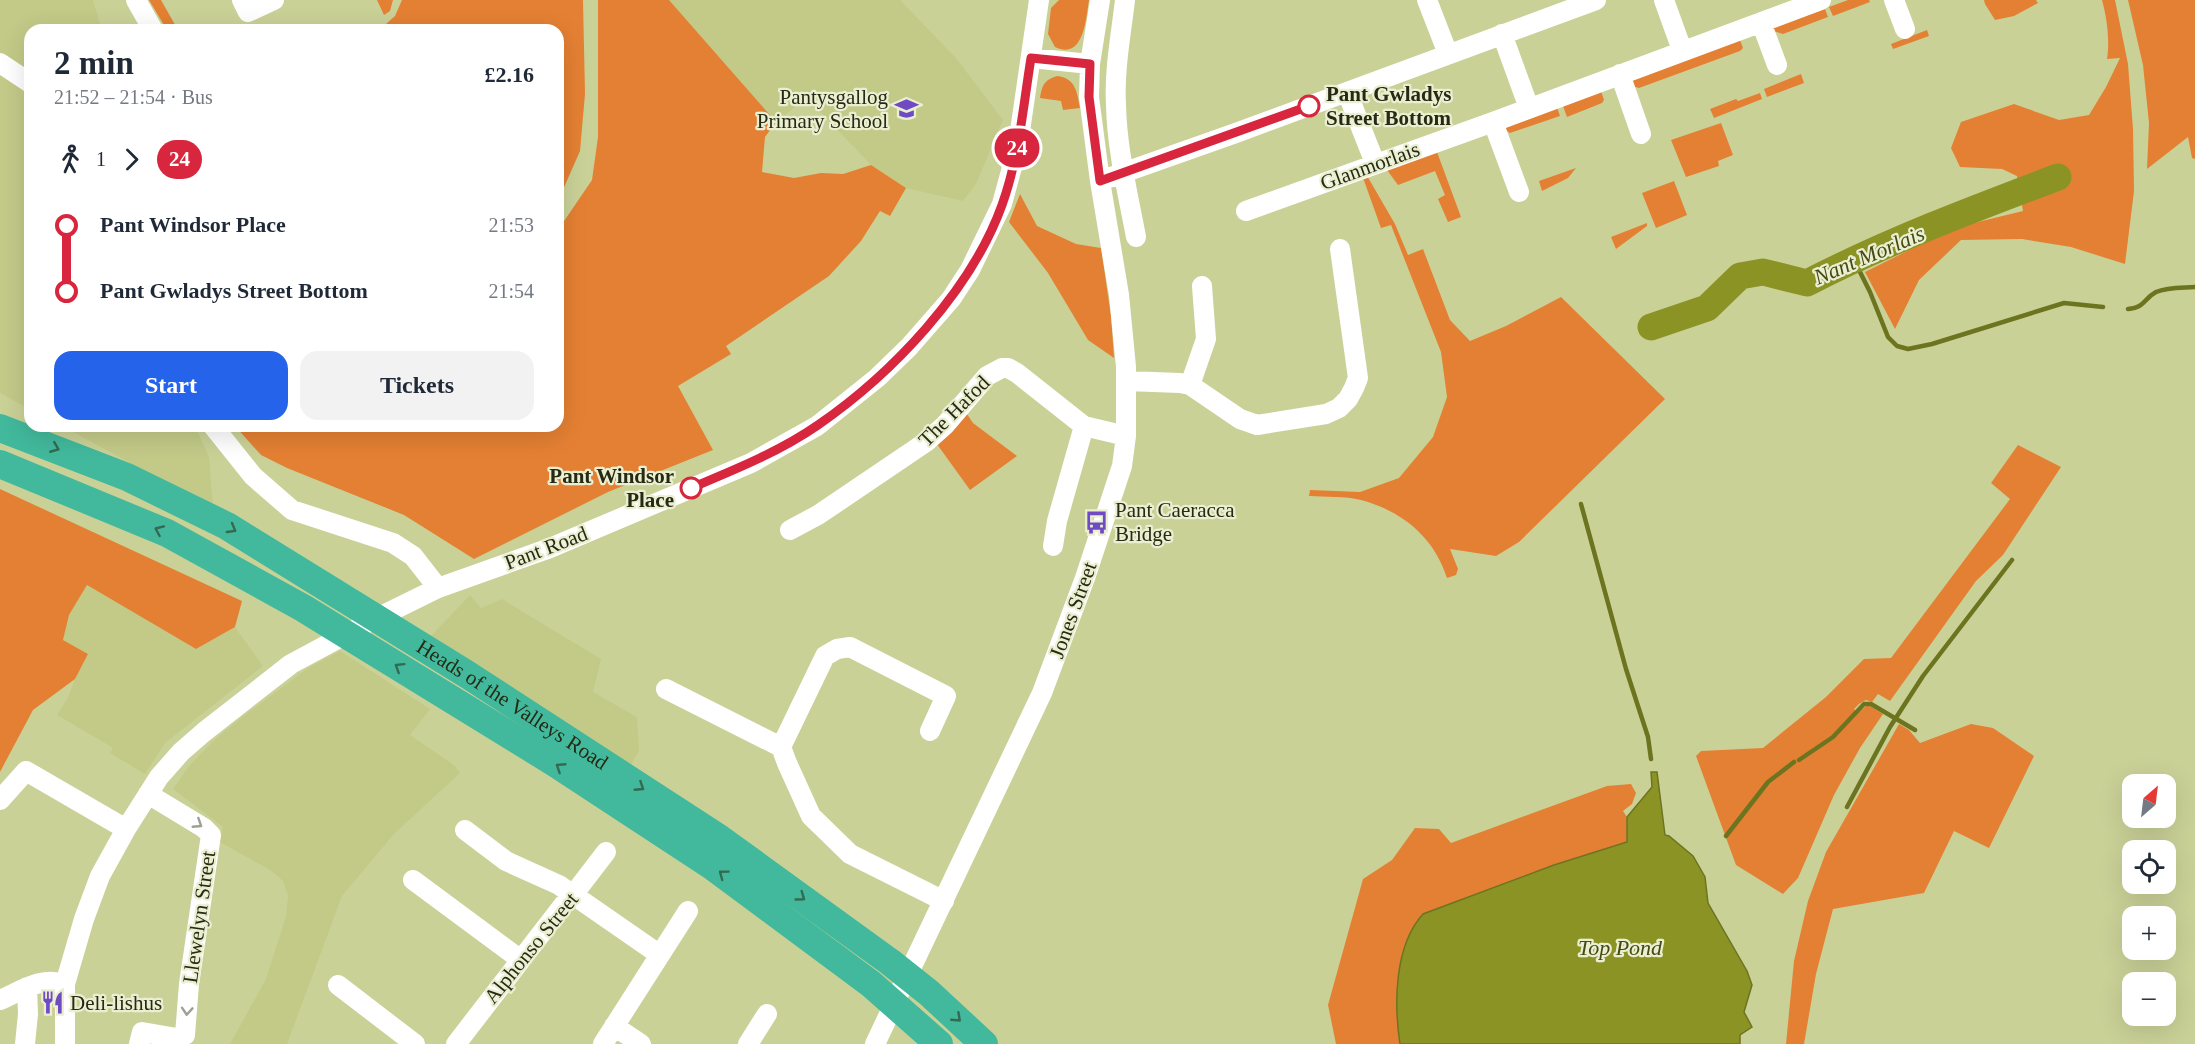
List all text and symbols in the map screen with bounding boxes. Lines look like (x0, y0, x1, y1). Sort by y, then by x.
text: 2 min (54, 45, 134, 81)
text: £2.16 (485, 62, 534, 87)
place label: Pant Gwladys Street Bottom (1326, 82, 1451, 130)
place label: Pantysgallog Primary School (757, 85, 888, 133)
text: 21:52 – 21:54 · Bus (54, 86, 213, 108)
marker: Pant Gwladys Street Bottom (1298, 95, 1320, 117)
school or university icon: Pantysgallog Primary School (893, 96, 919, 122)
line badge: 24 (990, 128, 1044, 168)
text: 24 (1007, 136, 1028, 160)
street label: Glanmorlais (1317, 137, 1423, 195)
icon: walk (54, 143, 87, 176)
icon: forward (115, 143, 148, 176)
text: 24 (169, 147, 190, 171)
text: 1 (96, 148, 106, 170)
text: Pant Windsor Place (100, 212, 286, 237)
text: 21:53 (488, 214, 534, 236)
water label: Nant Morlais (1809, 220, 1928, 290)
text: Pant Gwladys Street Bottom (100, 278, 368, 303)
text: 21:54 (488, 280, 534, 302)
button: Start (54, 351, 288, 420)
button: Tickets (300, 351, 534, 420)
street label: The Hafod (914, 370, 995, 451)
one-way arrow (48, 441, 59, 453)
place label: Pant Windsor Place (549, 464, 674, 512)
marker: Pant Windsor Place (680, 477, 702, 499)
place label: Pant Caeracca Bridge (1115, 498, 1235, 546)
bus stop icon: Pant Caeracca Bridge (1084, 509, 1110, 535)
street label: Pant Road (501, 521, 591, 575)
one-way arrow (226, 522, 236, 533)
one-way arrow (155, 526, 166, 538)
street label: Jones Street (1044, 558, 1102, 662)
street label: Heads of the Valleys Road (412, 634, 613, 775)
one-way arrow (395, 663, 405, 675)
one-way arrow (556, 763, 567, 774)
north arrow (2122, 774, 2176, 828)
map controls (2122, 774, 2176, 1026)
one-way arrow (633, 780, 644, 791)
one-way arrow (191, 817, 202, 828)
button: locate (2122, 840, 2176, 894)
street label: Llewelyn Street (178, 849, 220, 985)
one-way arrow (719, 871, 730, 882)
street label: Alphonso Street (479, 888, 583, 1008)
one-way arrow (794, 890, 805, 901)
button: + (2122, 906, 2176, 960)
water label: Top Pond (1578, 935, 1663, 960)
button: − (2122, 972, 2176, 1026)
restaurant icon: Deli-lishus (39, 990, 65, 1016)
place label: Deli-lishus (70, 991, 162, 1015)
one-way arrow (180, 1006, 193, 1015)
one-way arrow (949, 1011, 960, 1022)

